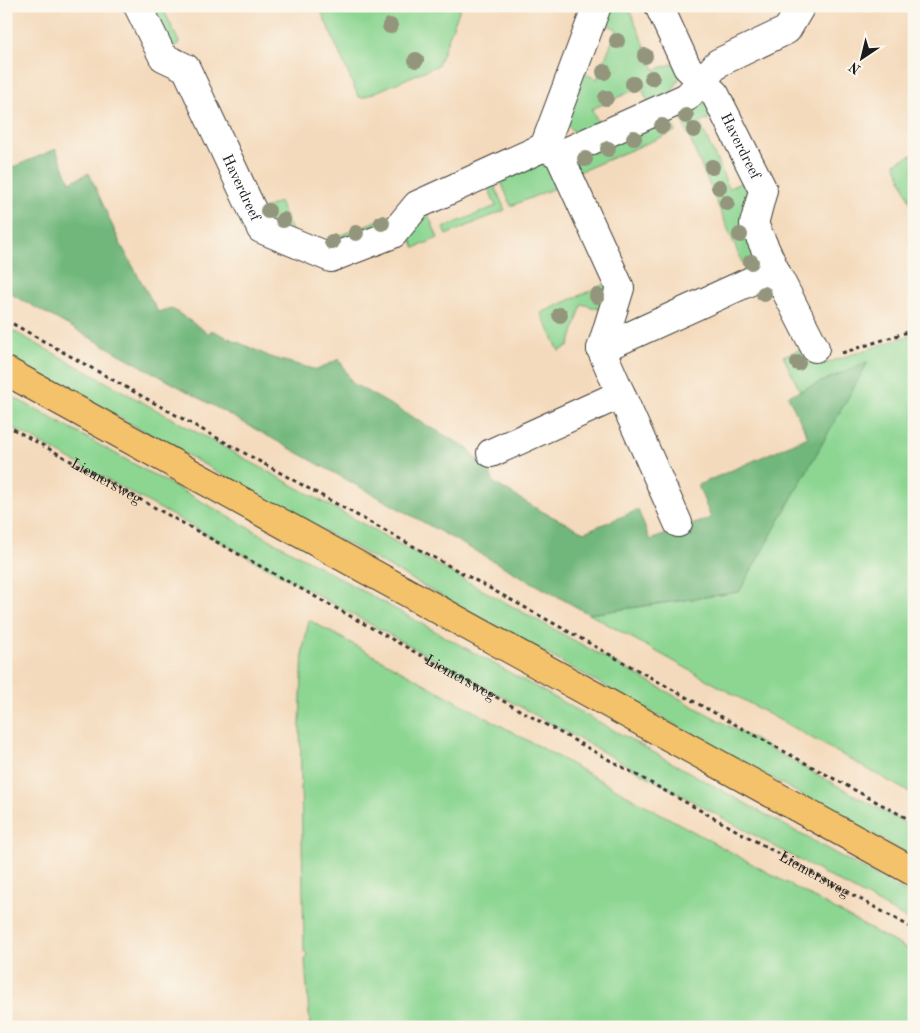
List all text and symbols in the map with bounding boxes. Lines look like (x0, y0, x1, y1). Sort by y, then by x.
north arrow (838, 32, 888, 82)
text: N (846, 59, 864, 77)
street label: Haverdreef (717, 111, 763, 183)
street label: Haverdreef (218, 152, 263, 225)
street label: Liemersweg (68, 457, 144, 508)
street label: Liemersweg (422, 653, 498, 704)
street label: Liemersweg (776, 850, 852, 901)

